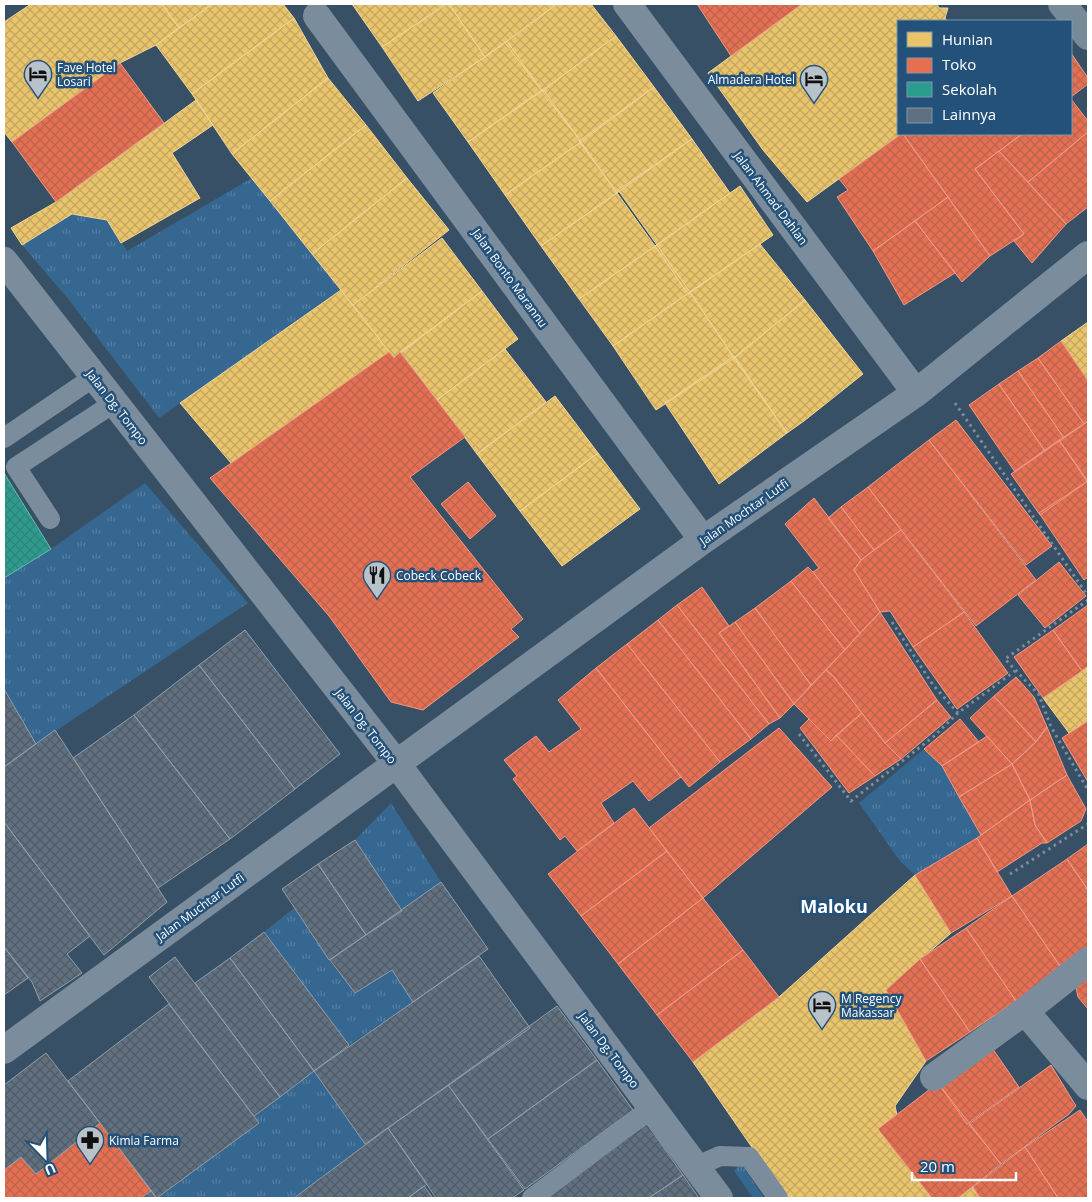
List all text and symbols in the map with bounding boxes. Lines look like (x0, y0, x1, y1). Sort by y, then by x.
legend (897, 20, 1072, 135)
text: Hunian (942, 29, 993, 49)
text: Toko (942, 54, 976, 74)
hotel icon: Fave Hotel Losari (23, 59, 53, 98)
place label: Fave Hotel Losari (57, 59, 116, 90)
hotel icon: Almadera Hotel (799, 64, 829, 103)
place label: Almadera Hotel (708, 71, 795, 88)
text: Sekolah (942, 79, 997, 99)
text: Lainnya (942, 104, 996, 124)
street label: Jalan Ahmad Dahlan (730, 147, 812, 248)
street label: Jalan Bonto Marannu (468, 224, 552, 331)
street label: Jalan Dg. Tompo (82, 365, 152, 448)
street label: Jalan Mochtar Lutfi (695, 475, 792, 550)
restaurant icon: Cobeck Cobeck (362, 560, 392, 599)
place label: Cobeck Cobeck (396, 567, 482, 584)
street label: Jalan Dg. Tompo (331, 684, 401, 767)
street label: Jalan Muchtar Lutfi (152, 869, 248, 945)
district label: Maloku (800, 894, 868, 918)
hotel icon: M Regency Makassar (807, 990, 837, 1029)
place label: M Regency Makassar (841, 990, 902, 1021)
street label: Jalan Dg. Tompo (574, 1008, 643, 1091)
pharmacy icon: Kimia Farma (75, 1125, 105, 1164)
north arrow (20, 1132, 70, 1182)
place label: Kimia Farma (109, 1132, 179, 1149)
scale bar (912, 1150, 1016, 1182)
text: 20 m (920, 1156, 955, 1176)
text: U (42, 1159, 59, 1180)

